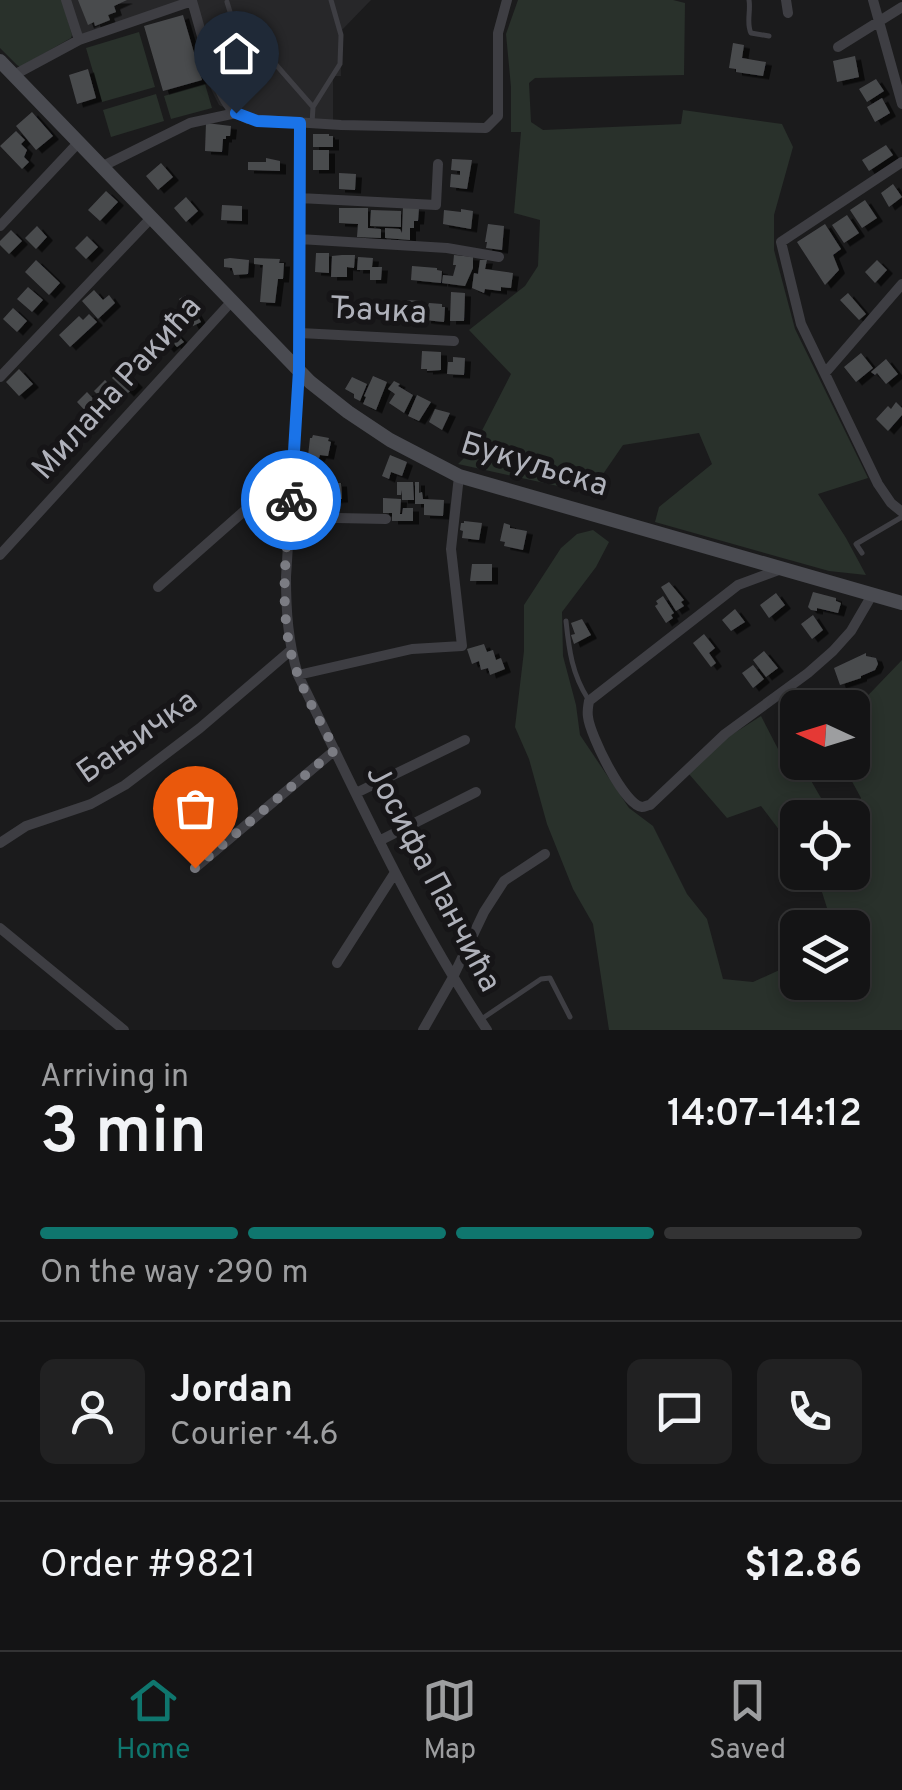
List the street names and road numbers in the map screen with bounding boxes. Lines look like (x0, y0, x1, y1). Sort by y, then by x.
street label: Милана Ракића (25, 289, 211, 489)
street label: Ђачка (328, 289, 428, 335)
street label: Букуљска (455, 425, 613, 507)
street label: Бањичка (70, 682, 206, 794)
street label: Јосифа Панчића (355, 759, 509, 999)

